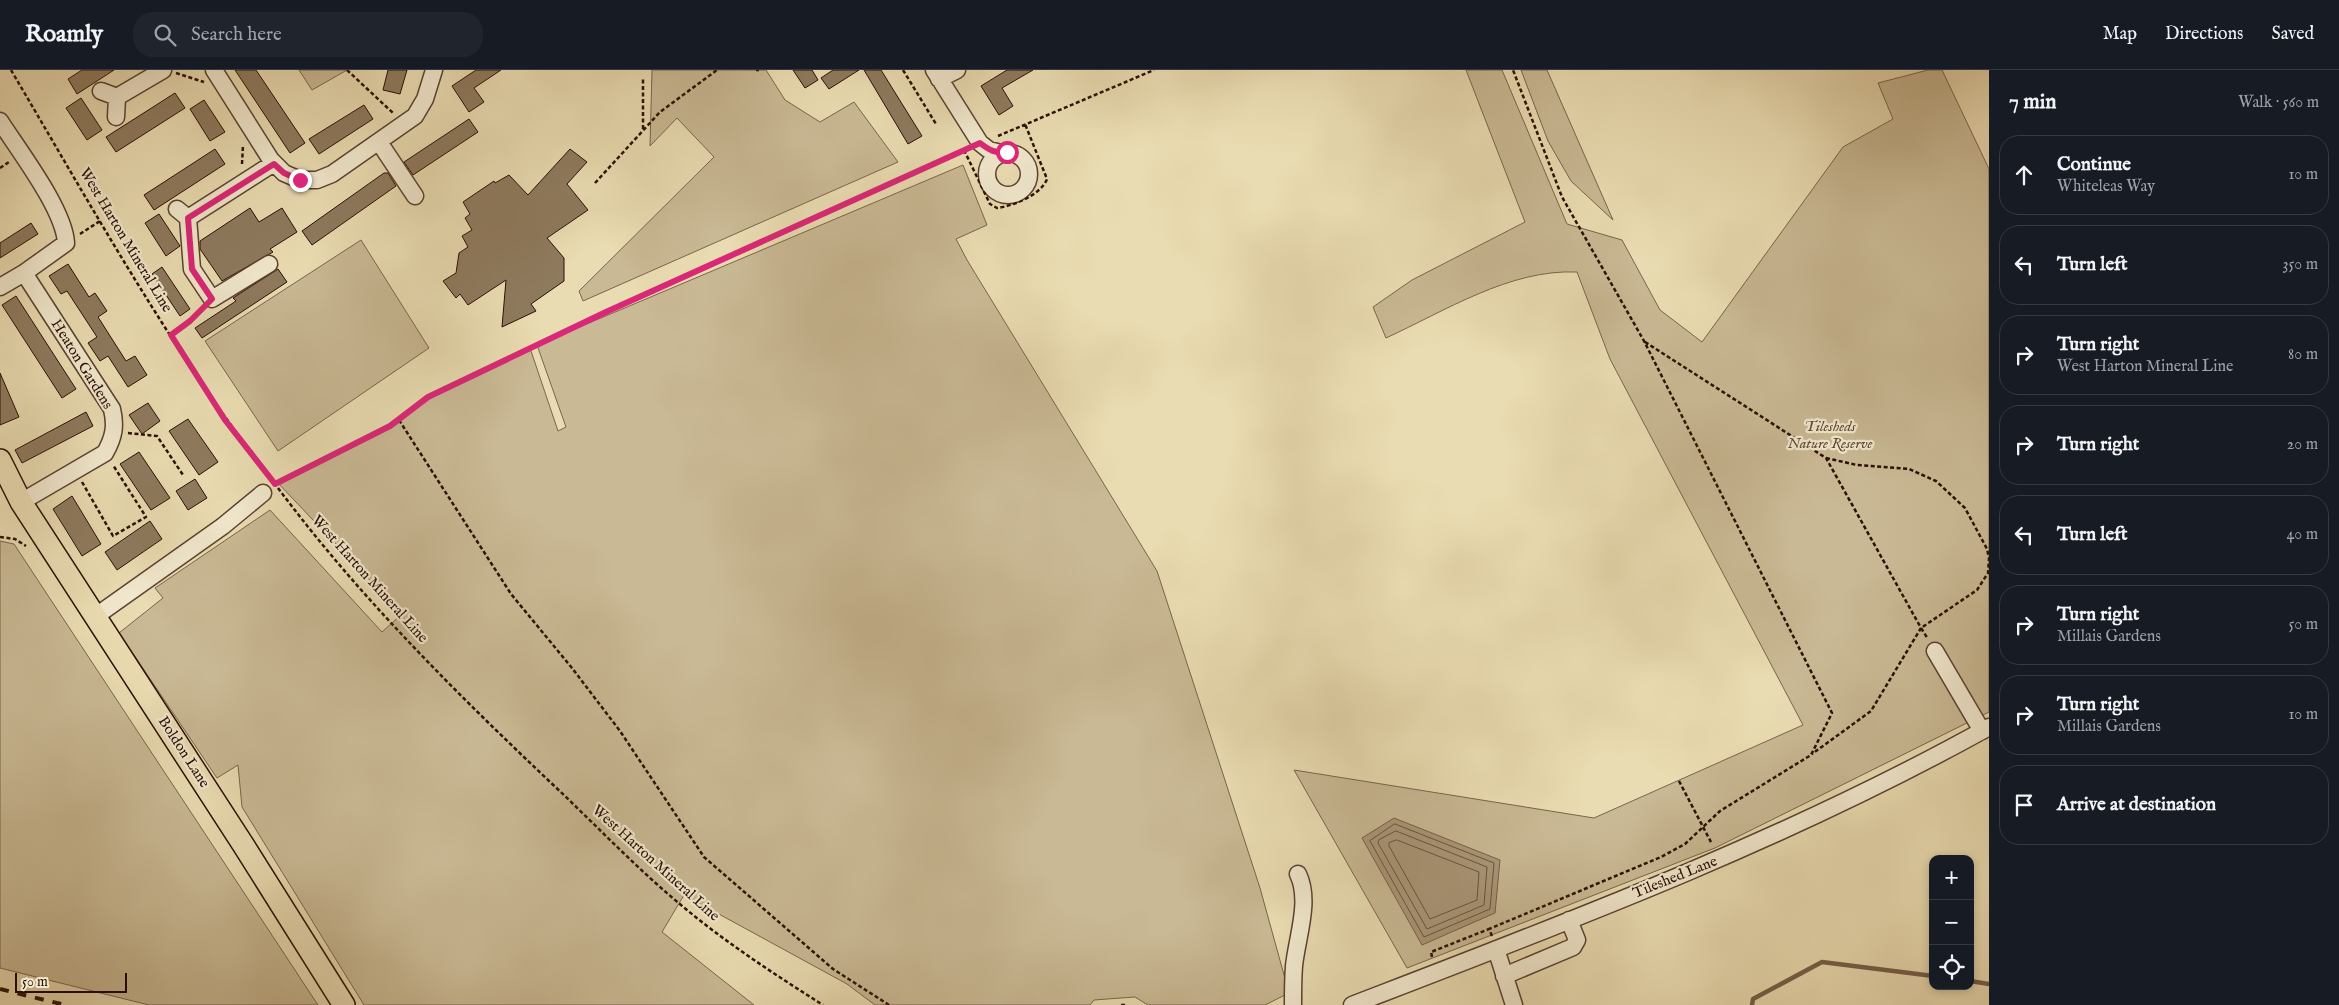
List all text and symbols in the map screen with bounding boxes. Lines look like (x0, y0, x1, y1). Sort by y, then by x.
search box (133, 12, 483, 57)
text: Roamly (25, 19, 103, 50)
icon: search (151, 21, 179, 49)
text: Search here (191, 23, 282, 47)
text: Map (2103, 23, 2137, 46)
text: Directions (2165, 23, 2243, 46)
text: Saved (2271, 23, 2314, 46)
text: 7 min (2009, 89, 2056, 116)
text: Walk · 560 m (2238, 93, 2319, 113)
route start (996, 141, 1019, 164)
text: Continue (2057, 153, 2131, 177)
icon: ahead (2010, 161, 2038, 189)
street label: West Harton Mineral Line (75, 164, 177, 316)
text: 10 m (2288, 165, 2318, 185)
route end (289, 169, 312, 192)
text: Whiteleas Way (2057, 177, 2155, 197)
icon: left (2010, 251, 2038, 279)
text: Turn left (2057, 253, 2128, 277)
text: 350 m (2283, 255, 2318, 275)
street label: Heaton Gardens (47, 315, 117, 413)
text: Turn right (2057, 333, 2139, 357)
icon: right (2010, 341, 2038, 369)
text: 80 m (2288, 345, 2318, 365)
text: West Harton Mineral Line (2057, 357, 2233, 377)
park label: Tilesheds Nature Reserve (1787, 417, 1873, 453)
icon: right (2010, 431, 2038, 459)
text: Turn right (2057, 433, 2139, 457)
text: 20 m (2287, 435, 2318, 455)
street label: West Harton Mineral Line (308, 511, 432, 647)
icon: left (2010, 521, 2038, 549)
text: Turn left (2057, 523, 2128, 547)
text: 40 m (2286, 525, 2318, 545)
text: Turn right (2057, 603, 2139, 627)
icon: right (2010, 611, 2038, 639)
text: 50 m (2289, 615, 2318, 635)
text: Millais Gardens (2057, 627, 2161, 647)
text: Turn right (2057, 693, 2139, 717)
icon: right (2010, 701, 2038, 729)
text: 10 m (2288, 705, 2318, 725)
street label: Boldon Lane (154, 713, 214, 791)
text: Millais Gardens (2057, 717, 2161, 737)
icon: arrive (2010, 791, 2038, 819)
text: Arrive at destination (2057, 793, 2216, 817)
street label: West Harton Mineral Line (588, 801, 724, 925)
street label: Tileshed Lane (1630, 851, 1720, 903)
map controls (1929, 855, 1974, 990)
button: + (1929, 855, 1974, 900)
button: − (1929, 900, 1974, 945)
button: locate (1929, 945, 1974, 990)
scale bar (15, 970, 128, 993)
text: 50 m (22, 973, 48, 991)

